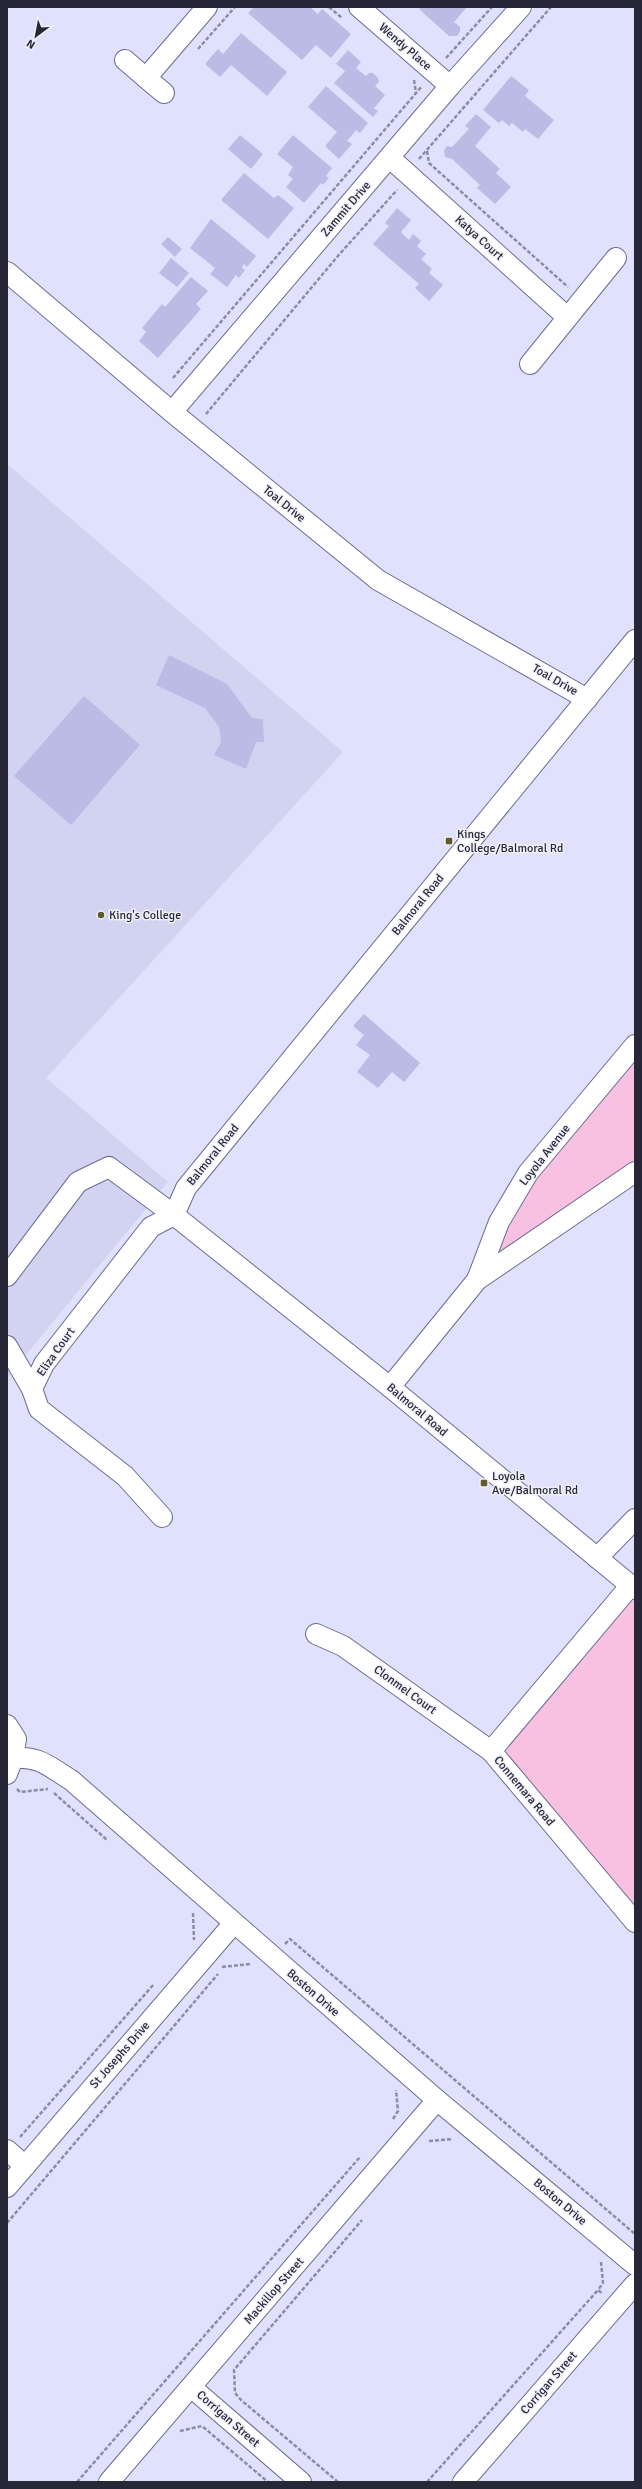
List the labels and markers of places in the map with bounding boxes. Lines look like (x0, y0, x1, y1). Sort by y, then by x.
place label: Kings College/Balmoral Rd (457, 827, 563, 856)
marker: Kings College/Balmoral Rd (444, 836, 454, 846)
place label: King's College (109, 908, 181, 923)
marker: King's College (96, 910, 106, 920)
place label: Loyola Ave/Balmoral Rd (492, 1469, 578, 1498)
marker: Loyola Ave/Balmoral Rd (479, 1478, 489, 1488)

